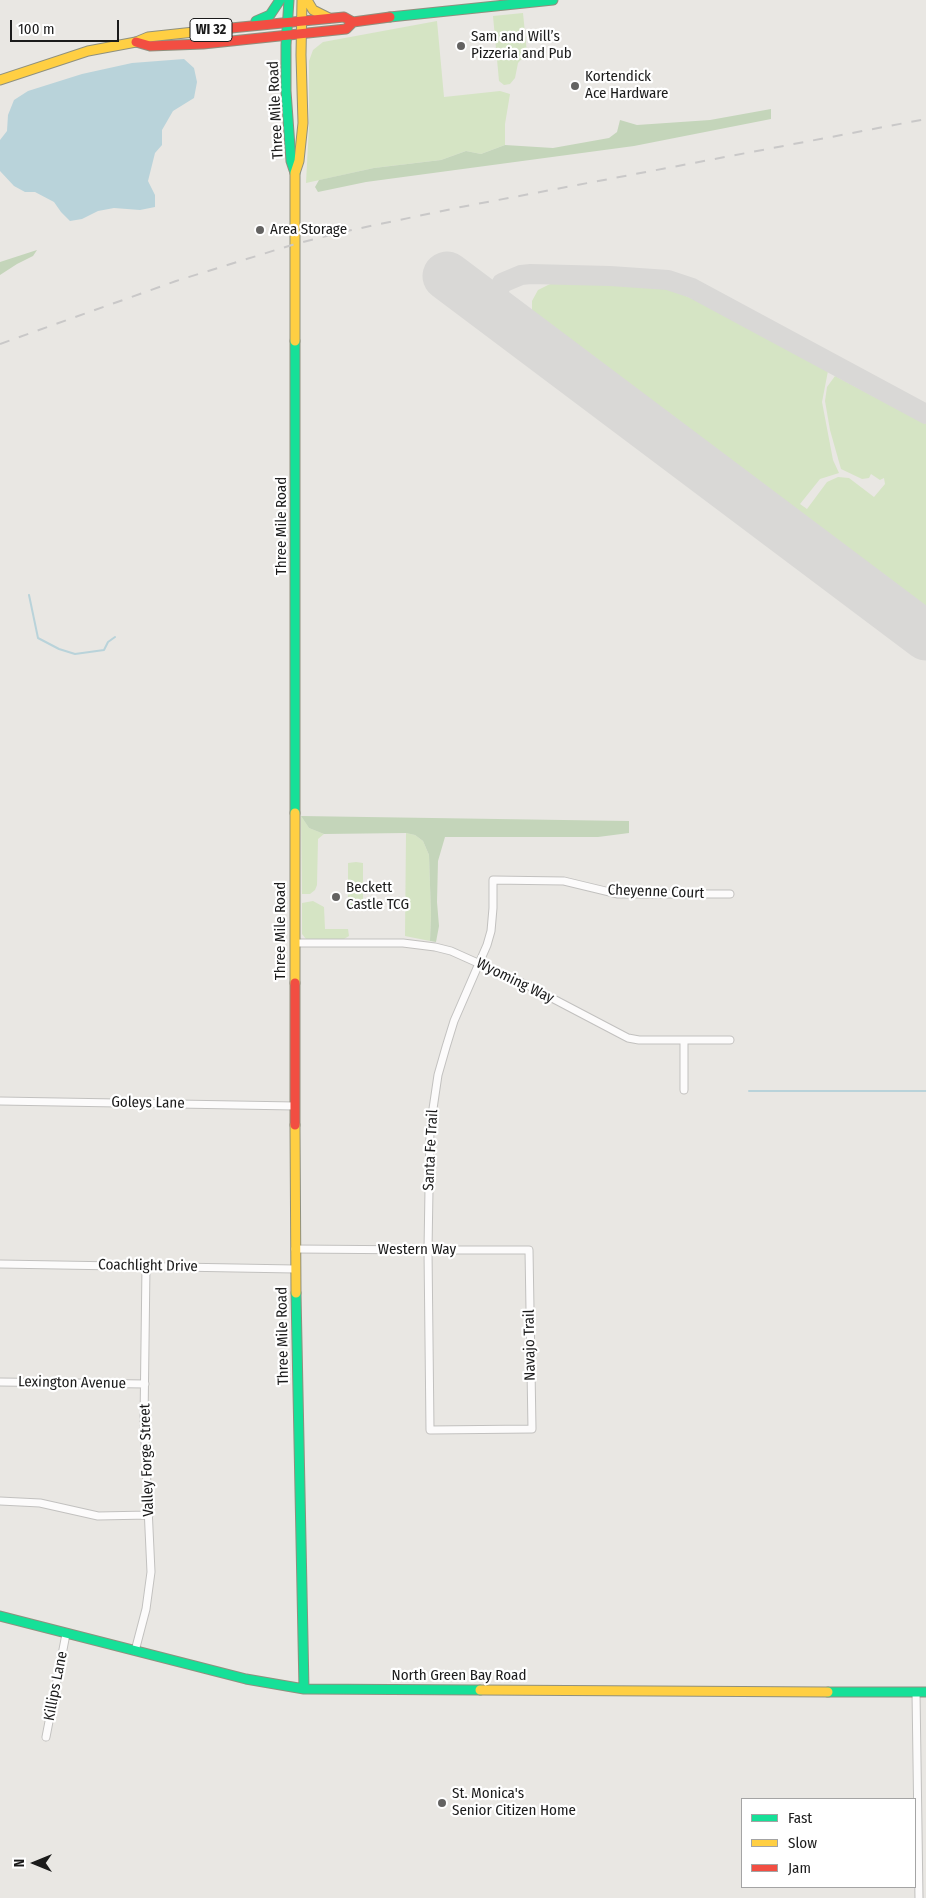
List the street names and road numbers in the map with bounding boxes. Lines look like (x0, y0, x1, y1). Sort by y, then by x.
road number: WI 32 (190, 18, 232, 42)
street label: Three Mile Road (264, 60, 288, 160)
street label: Three Mile Road (273, 477, 291, 575)
street label: Cheyenne Court (607, 881, 705, 903)
street label: Three Mile Road (272, 882, 290, 980)
street label: Wyoming Way (473, 954, 557, 1008)
street label: Goleys Lane (111, 1093, 185, 1113)
street label: Santa Fe Trail (420, 1109, 442, 1191)
street label: Western Way (378, 1241, 456, 1259)
street label: Coachlight Drive (98, 1256, 198, 1276)
street label: Three Mile Road (273, 1287, 293, 1385)
street label: Navajo Trail (520, 1309, 540, 1381)
street label: Lexington Avenue (18, 1373, 126, 1393)
street label: Valley Forge Street (136, 1403, 158, 1517)
street label: Killips Lane (40, 1650, 72, 1722)
street label: North Green Bay Road (392, 1667, 526, 1685)

